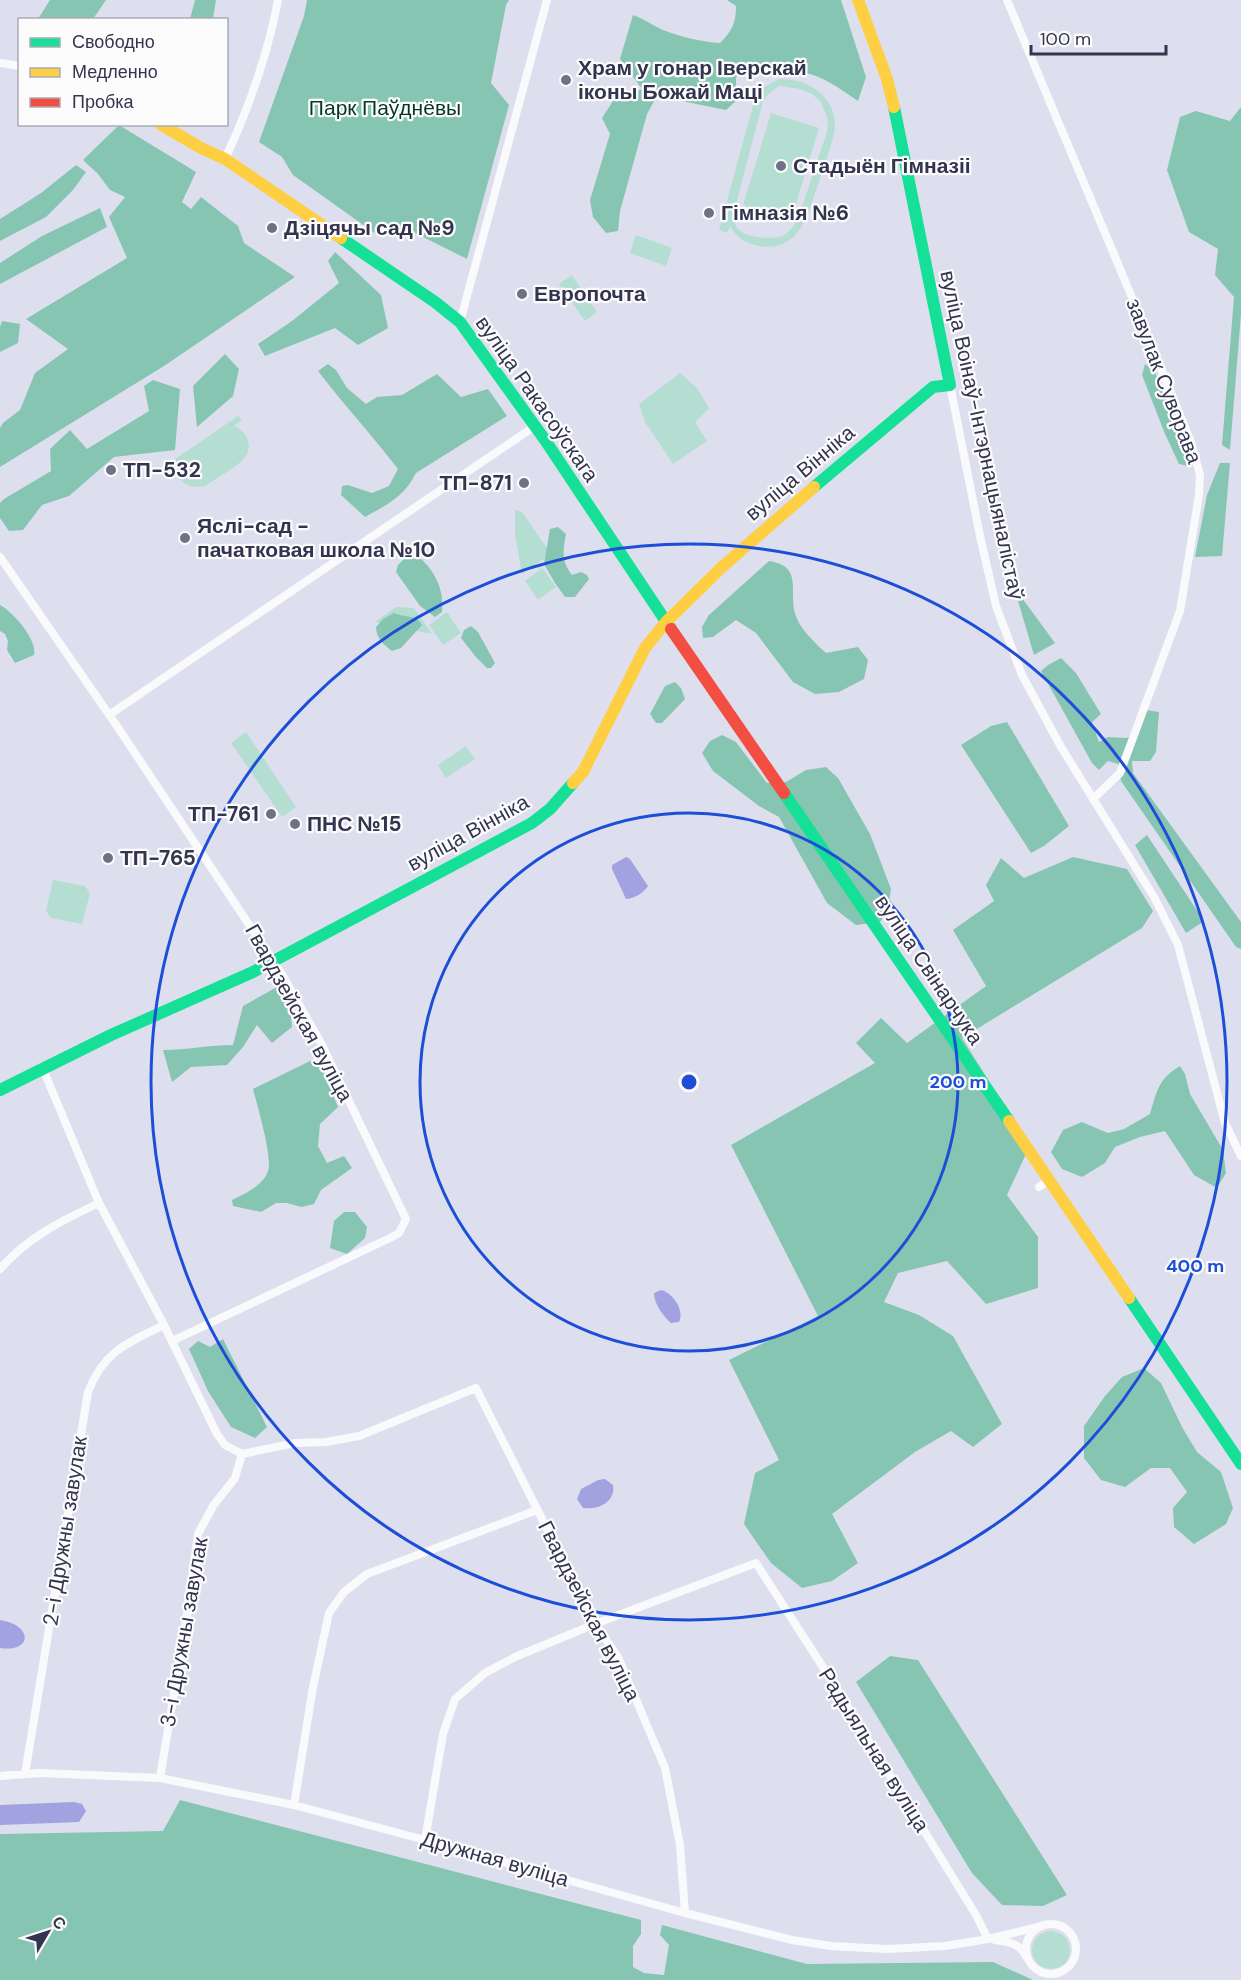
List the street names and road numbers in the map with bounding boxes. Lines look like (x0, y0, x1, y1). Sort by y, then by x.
street label: вуліца Воінаў-Інтэрнацыяналістаў (933, 268, 1031, 603)
street label: завулак Суворава (1120, 294, 1209, 468)
street label: вуліца Ракасоўскага (469, 310, 605, 488)
street label: вуліца Вінніка (739, 419, 861, 527)
street label: вуліца Вінніка (402, 788, 534, 878)
street label: вуліца Свінарчука (868, 890, 990, 1051)
street label: Гвардзейская вуліца (238, 919, 360, 1107)
street label: 2-і Дружны завулак (36, 1433, 94, 1628)
street label: Гвардзейская вуліца (531, 1516, 647, 1706)
street label: 3-і Дружны завулак (154, 1534, 215, 1729)
street label: Радыяльная вуліца (812, 1663, 936, 1838)
street label: Дружная вуліца (418, 1825, 572, 1893)

